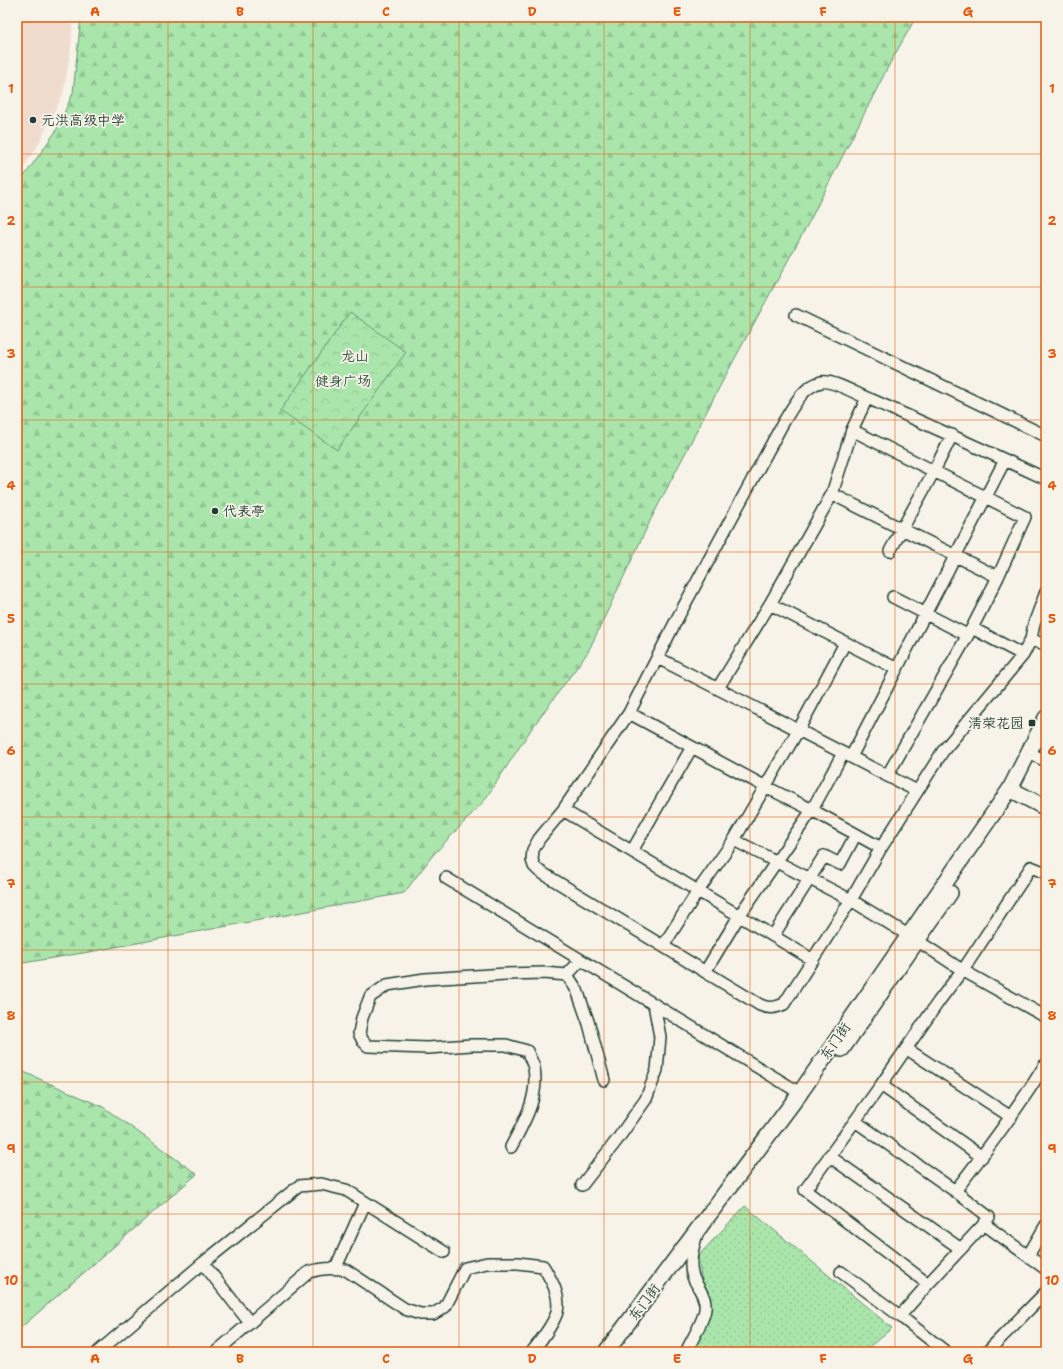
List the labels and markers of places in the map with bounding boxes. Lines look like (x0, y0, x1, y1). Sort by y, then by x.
place label: 元洪高级中学 (41, 111, 125, 129)
marker: 元洪高级中学 (28, 115, 38, 125)
place label: 代表亭 (223, 502, 265, 520)
marker: 代表亭 (210, 506, 220, 516)
place label: 清荣花园 (968, 714, 1024, 732)
marker: 清荣花园 (1027, 718, 1037, 728)

